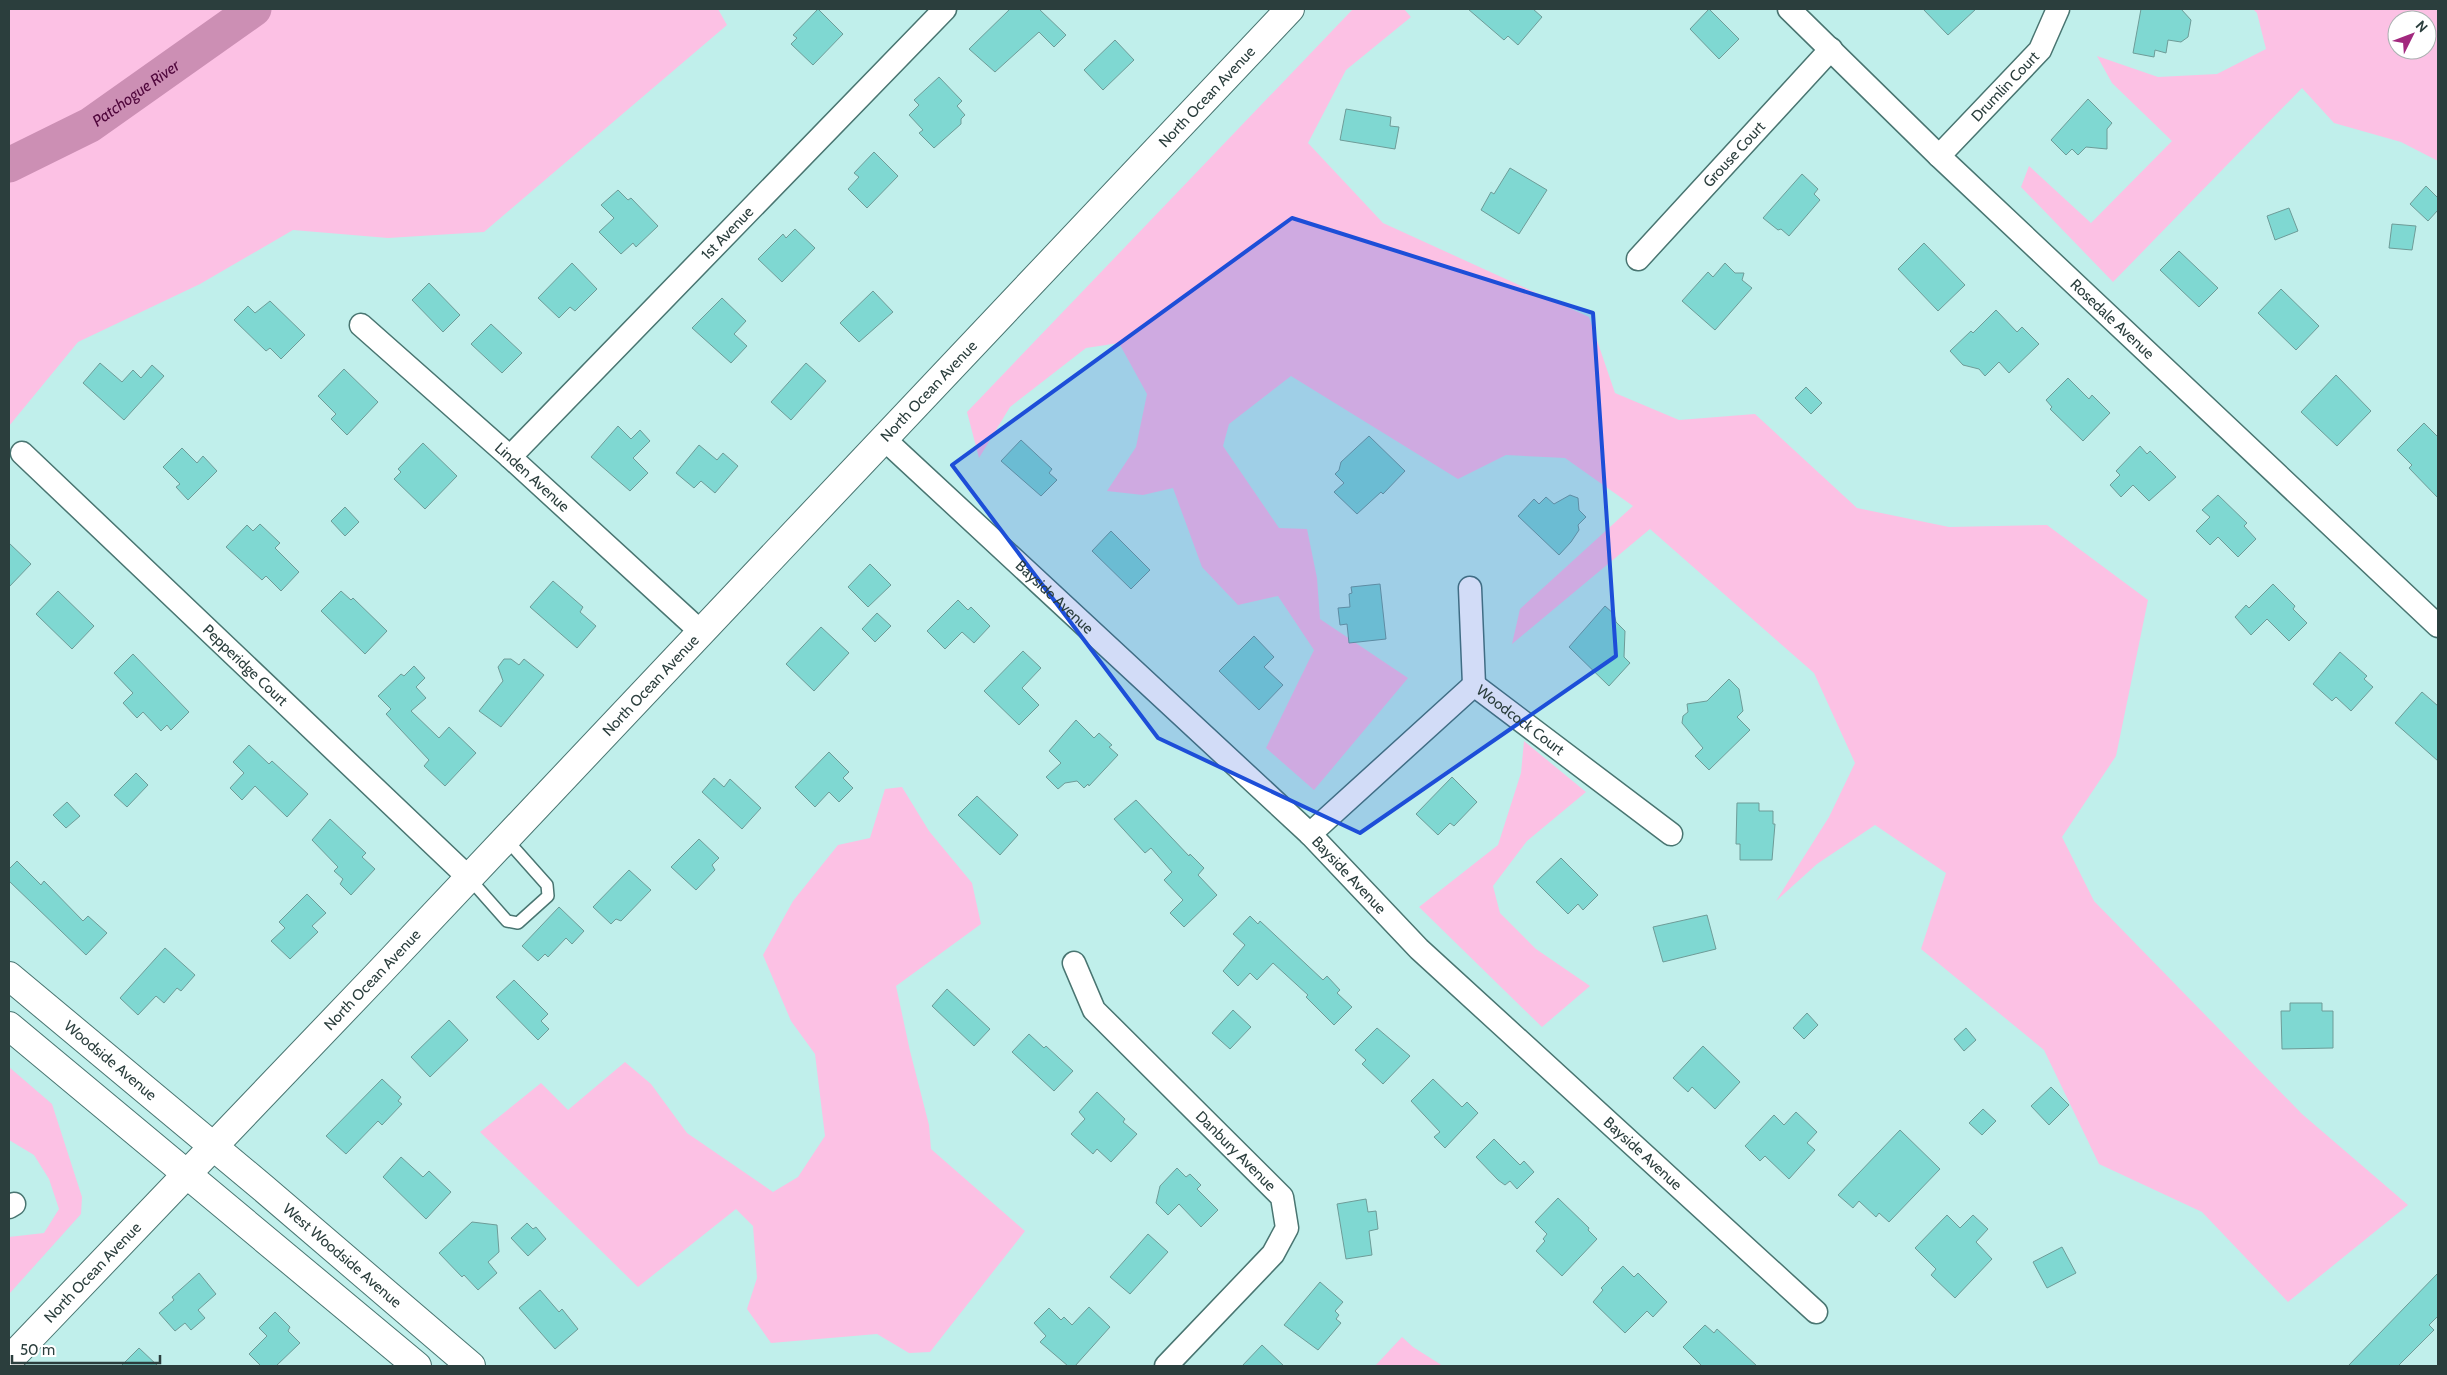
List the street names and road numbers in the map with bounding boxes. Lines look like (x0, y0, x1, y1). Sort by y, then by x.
street label: North Ocean Avenue (1155, 42, 1259, 151)
street label: Drumlin Court (1968, 48, 2043, 125)
street label: Grouse Court (1699, 118, 1769, 191)
street label: 1st Avenue (697, 203, 757, 264)
street label: Rosedale Avenue (2067, 275, 2158, 363)
street label: North Ocean Avenue (877, 337, 981, 445)
street label: Linden Avenue (491, 439, 573, 516)
street label: Bayside Avenue (1012, 557, 1098, 638)
street label: Pepperidge Court (199, 621, 291, 710)
street label: North Ocean Avenue (599, 631, 703, 740)
street label: Woodcock Court (1473, 681, 1568, 759)
street label: Bayside Avenue (1308, 833, 1390, 918)
street label: North Ocean Avenue (320, 925, 425, 1034)
street label: Woodside Avenue (61, 1017, 160, 1104)
street label: Danbury Avenue (1192, 1107, 1280, 1195)
street label: Bayside Avenue (1600, 1113, 1686, 1194)
street label: West Woodside Avenue (279, 1200, 406, 1312)
street label: North Ocean Avenue (40, 1218, 145, 1327)

